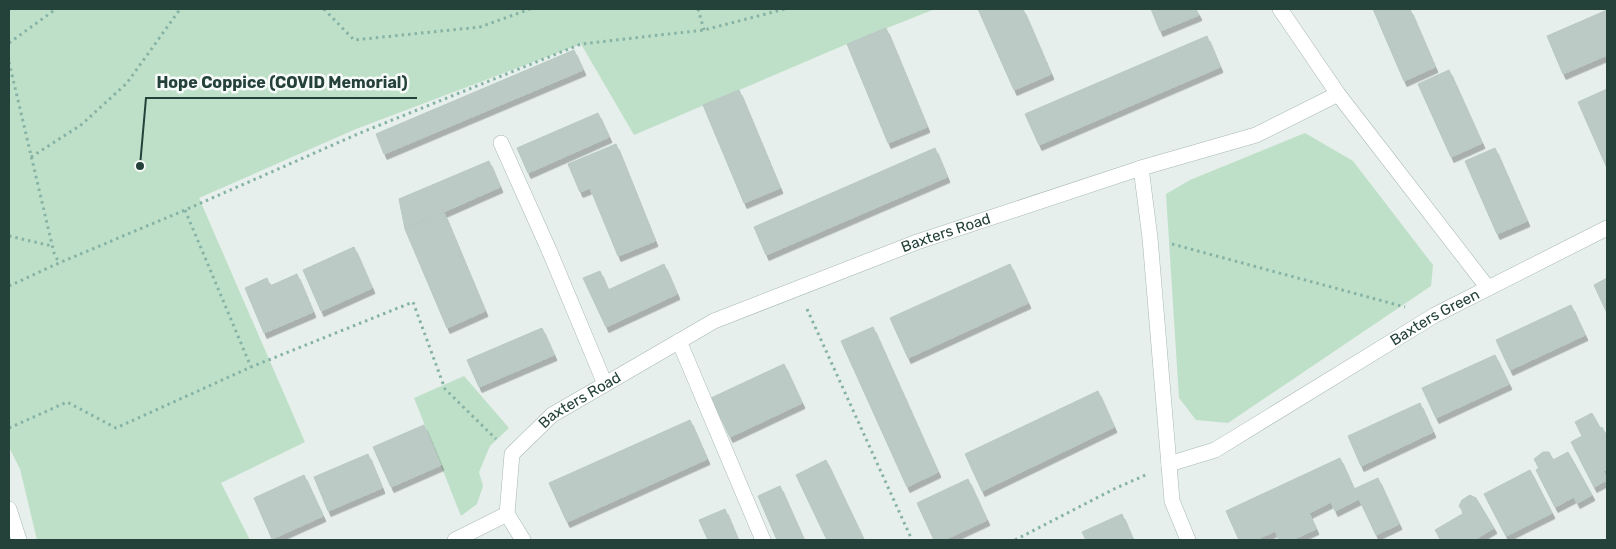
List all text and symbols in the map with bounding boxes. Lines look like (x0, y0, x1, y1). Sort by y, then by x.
callout: Hope Coppice (COVID Memorial) (146, 67, 417, 98)
text: Hope Coppice (COVID Memorial) (156, 73, 408, 92)
street label: Baxters Road (898, 209, 993, 256)
street label: Baxters Green (1387, 285, 1482, 349)
street label: Baxters Road (535, 368, 624, 432)

